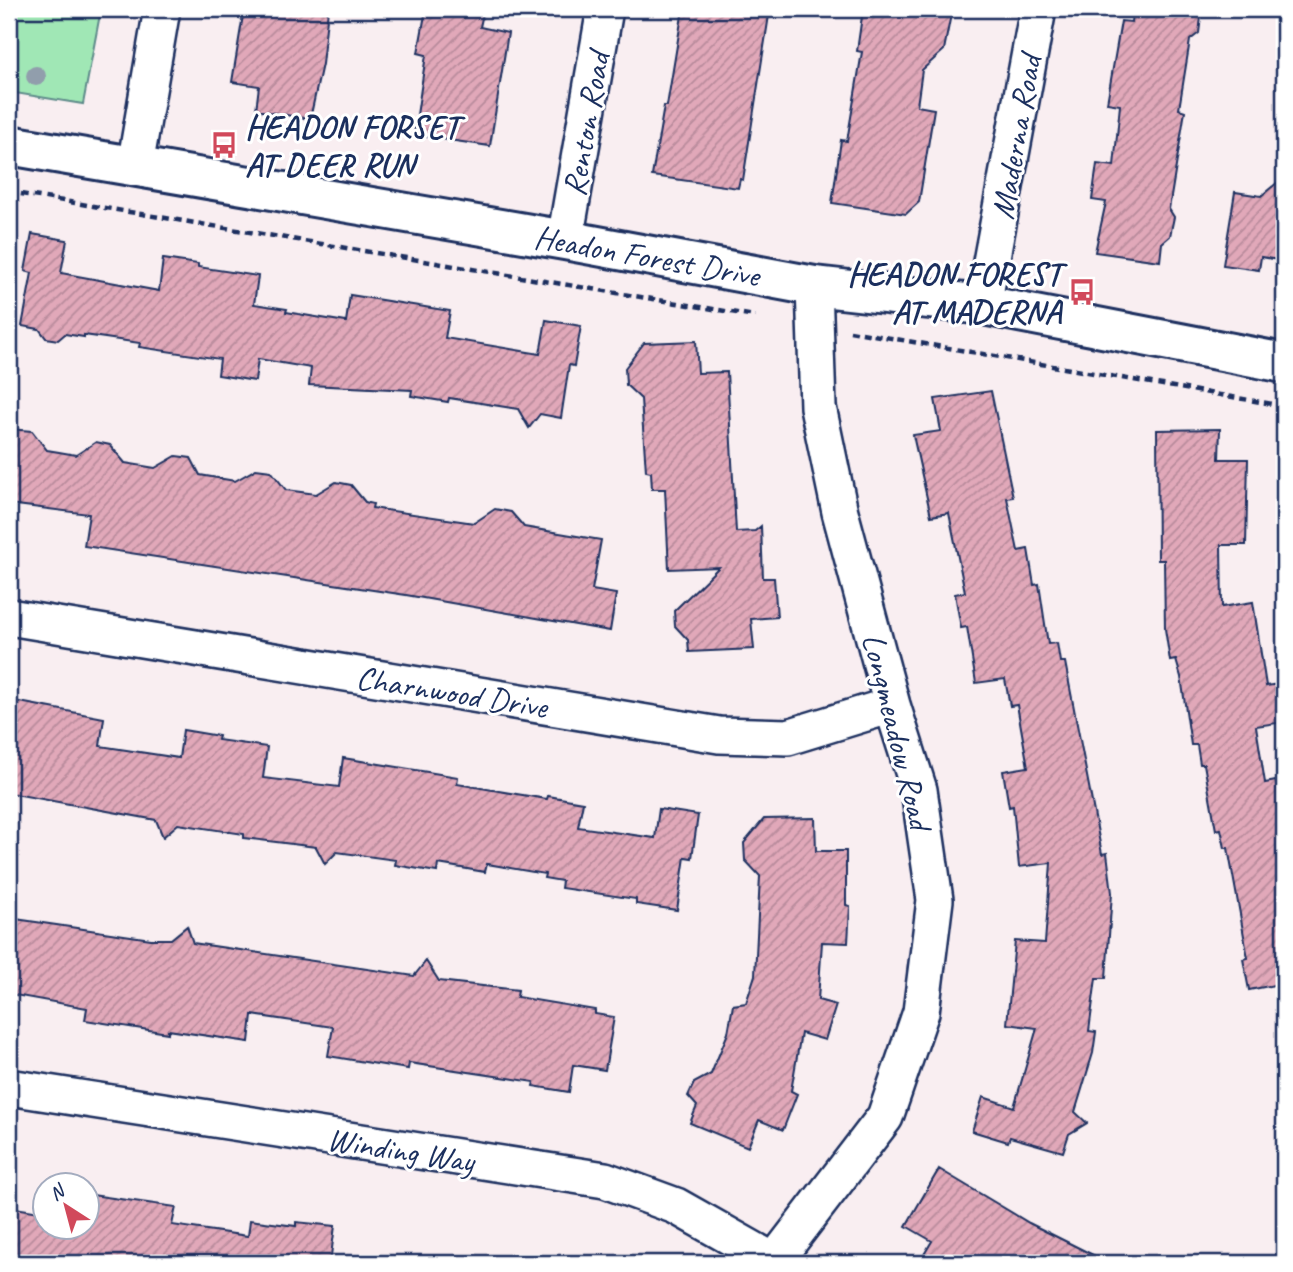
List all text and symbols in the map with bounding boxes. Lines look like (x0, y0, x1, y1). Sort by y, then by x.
street label: Renton Road (553, 44, 620, 199)
street label: Maderna Road (981, 47, 1052, 222)
place label: HEADON FORSET AT DEER RUN (245, 106, 466, 186)
bus stop icon: HEADON FORSET AT DEER RUN (209, 130, 239, 160)
street label: Headon Forest Drive (531, 216, 765, 297)
place label: HEADON FOREST AT MADERNA (847, 253, 1068, 333)
bus stop icon: HEADON FOREST AT MADERNA (1067, 277, 1097, 307)
street label: Longmeadow Road (852, 629, 943, 838)
street label: Charnwood Drive (354, 656, 552, 728)
street label: Winding Way (324, 1118, 480, 1183)
north arrow (32, 1170, 102, 1240)
text: N (45, 1178, 71, 1206)

